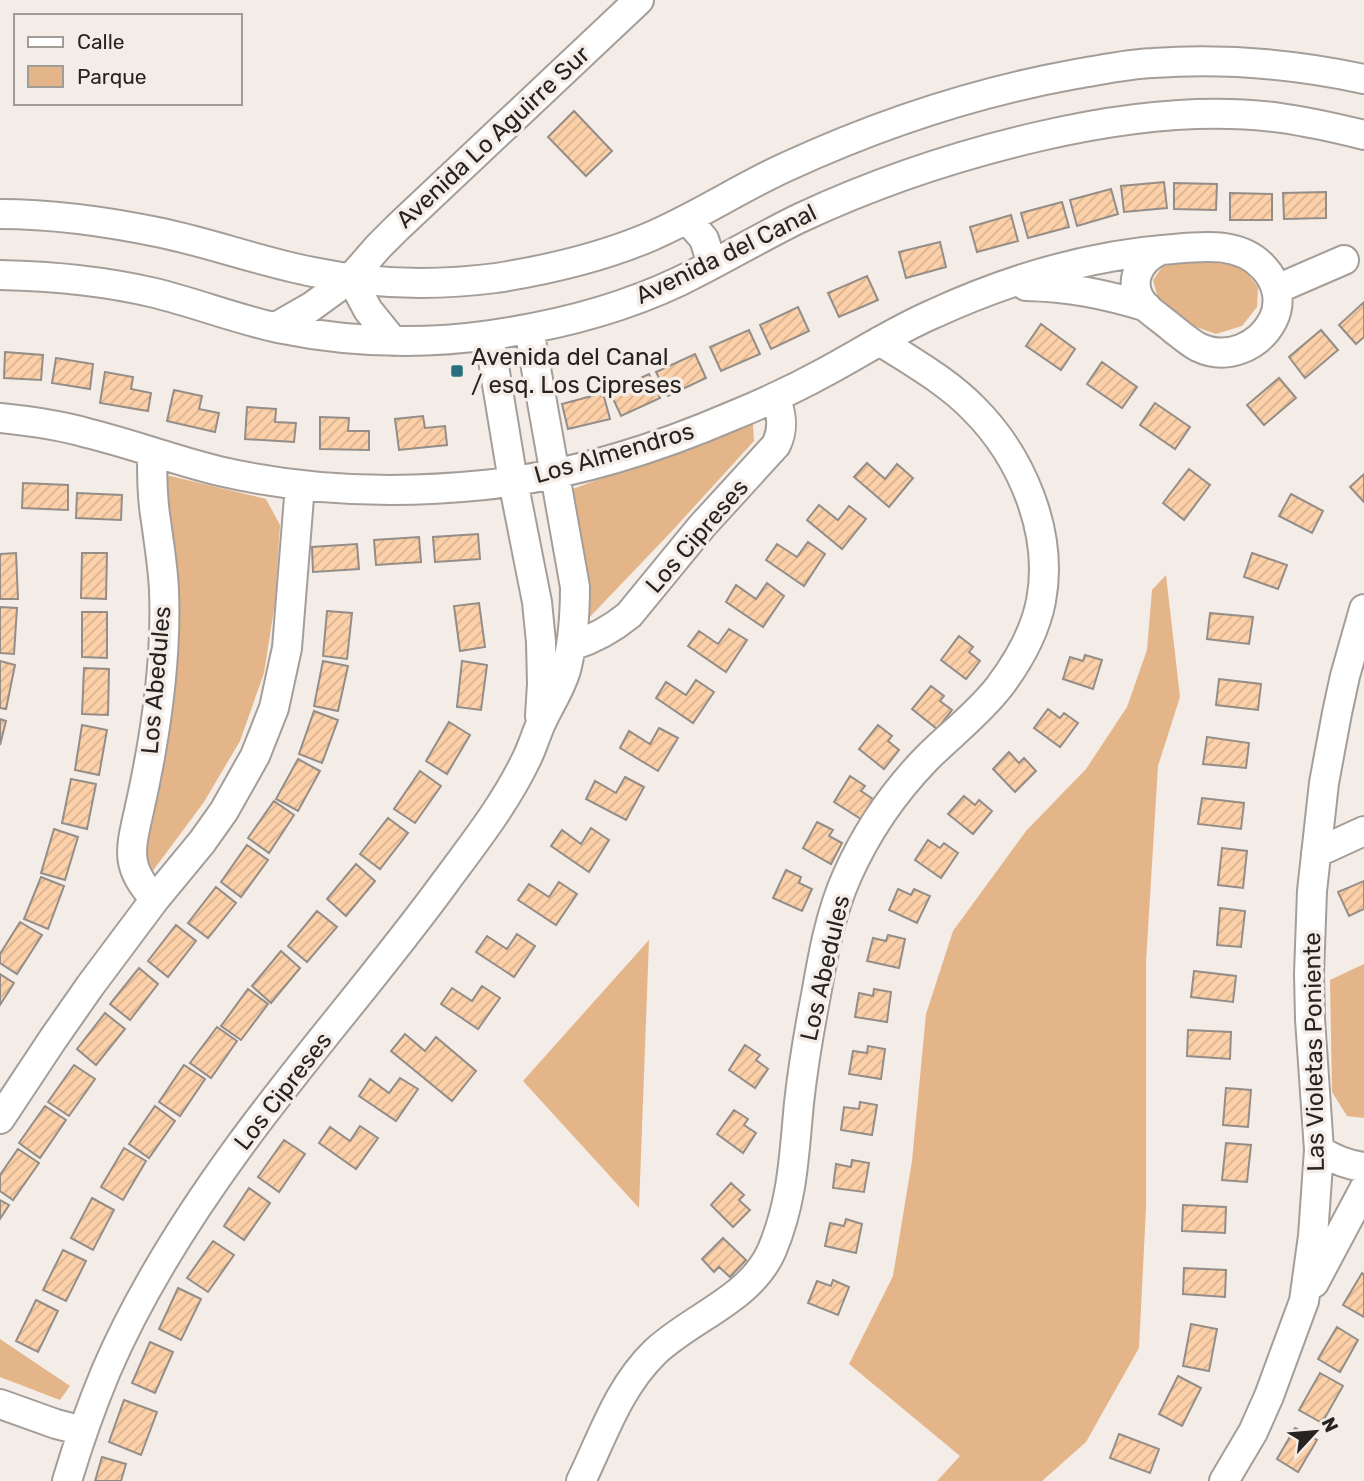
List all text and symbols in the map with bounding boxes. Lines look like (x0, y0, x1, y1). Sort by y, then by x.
legend (14, 14, 242, 105)
text: Calle (77, 29, 125, 54)
street label: Avenida Lo Aguirre Sur (391, 40, 595, 234)
text: Parque (77, 64, 147, 89)
street label: Avenida del Canal (631, 198, 821, 310)
place label: Avenida del Canal / esq. Los Cipreses (471, 343, 682, 399)
marker: Avenida del Canal / esq. Los Cipreses (449, 363, 465, 379)
street label: Los Almendros (531, 417, 697, 489)
street label: Los Cipreses (640, 473, 754, 599)
street label: Los Abedules (136, 605, 176, 755)
street label: Los Abedules (795, 892, 855, 1044)
street label: Las Violetas Poniente (1298, 932, 1330, 1172)
street label: Los Cipreses (228, 1027, 338, 1155)
north arrow (1280, 1397, 1350, 1467)
text: N (1316, 1414, 1343, 1436)

